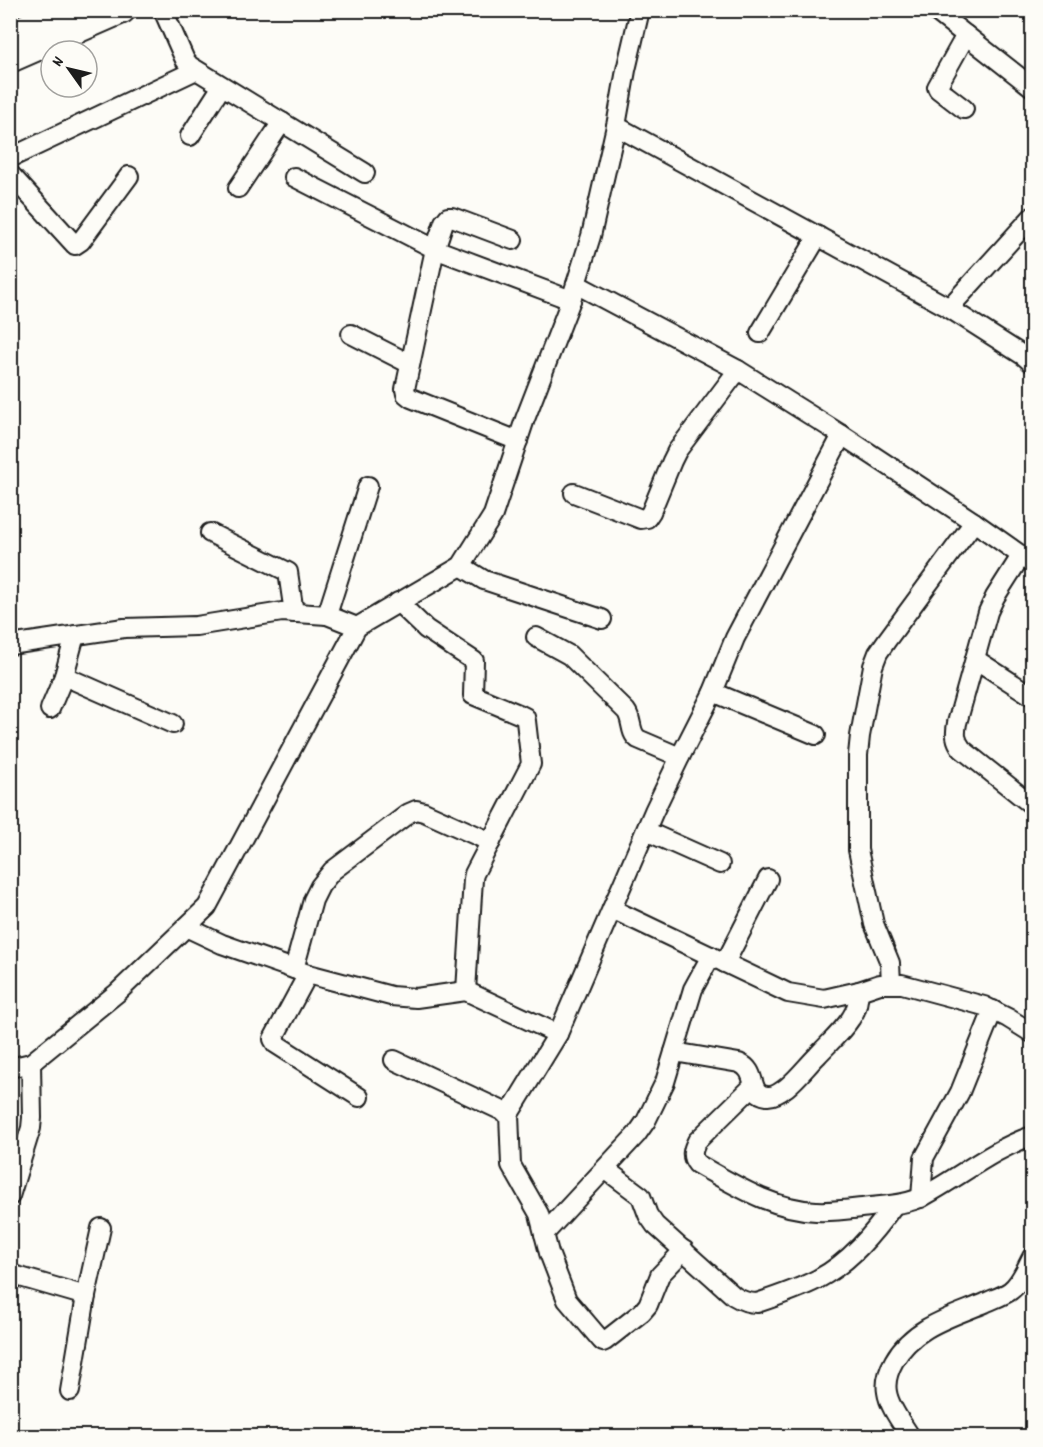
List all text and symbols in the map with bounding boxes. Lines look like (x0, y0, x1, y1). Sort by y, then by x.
north arrow (39, 39, 99, 99)
text: N (47, 52, 70, 72)

